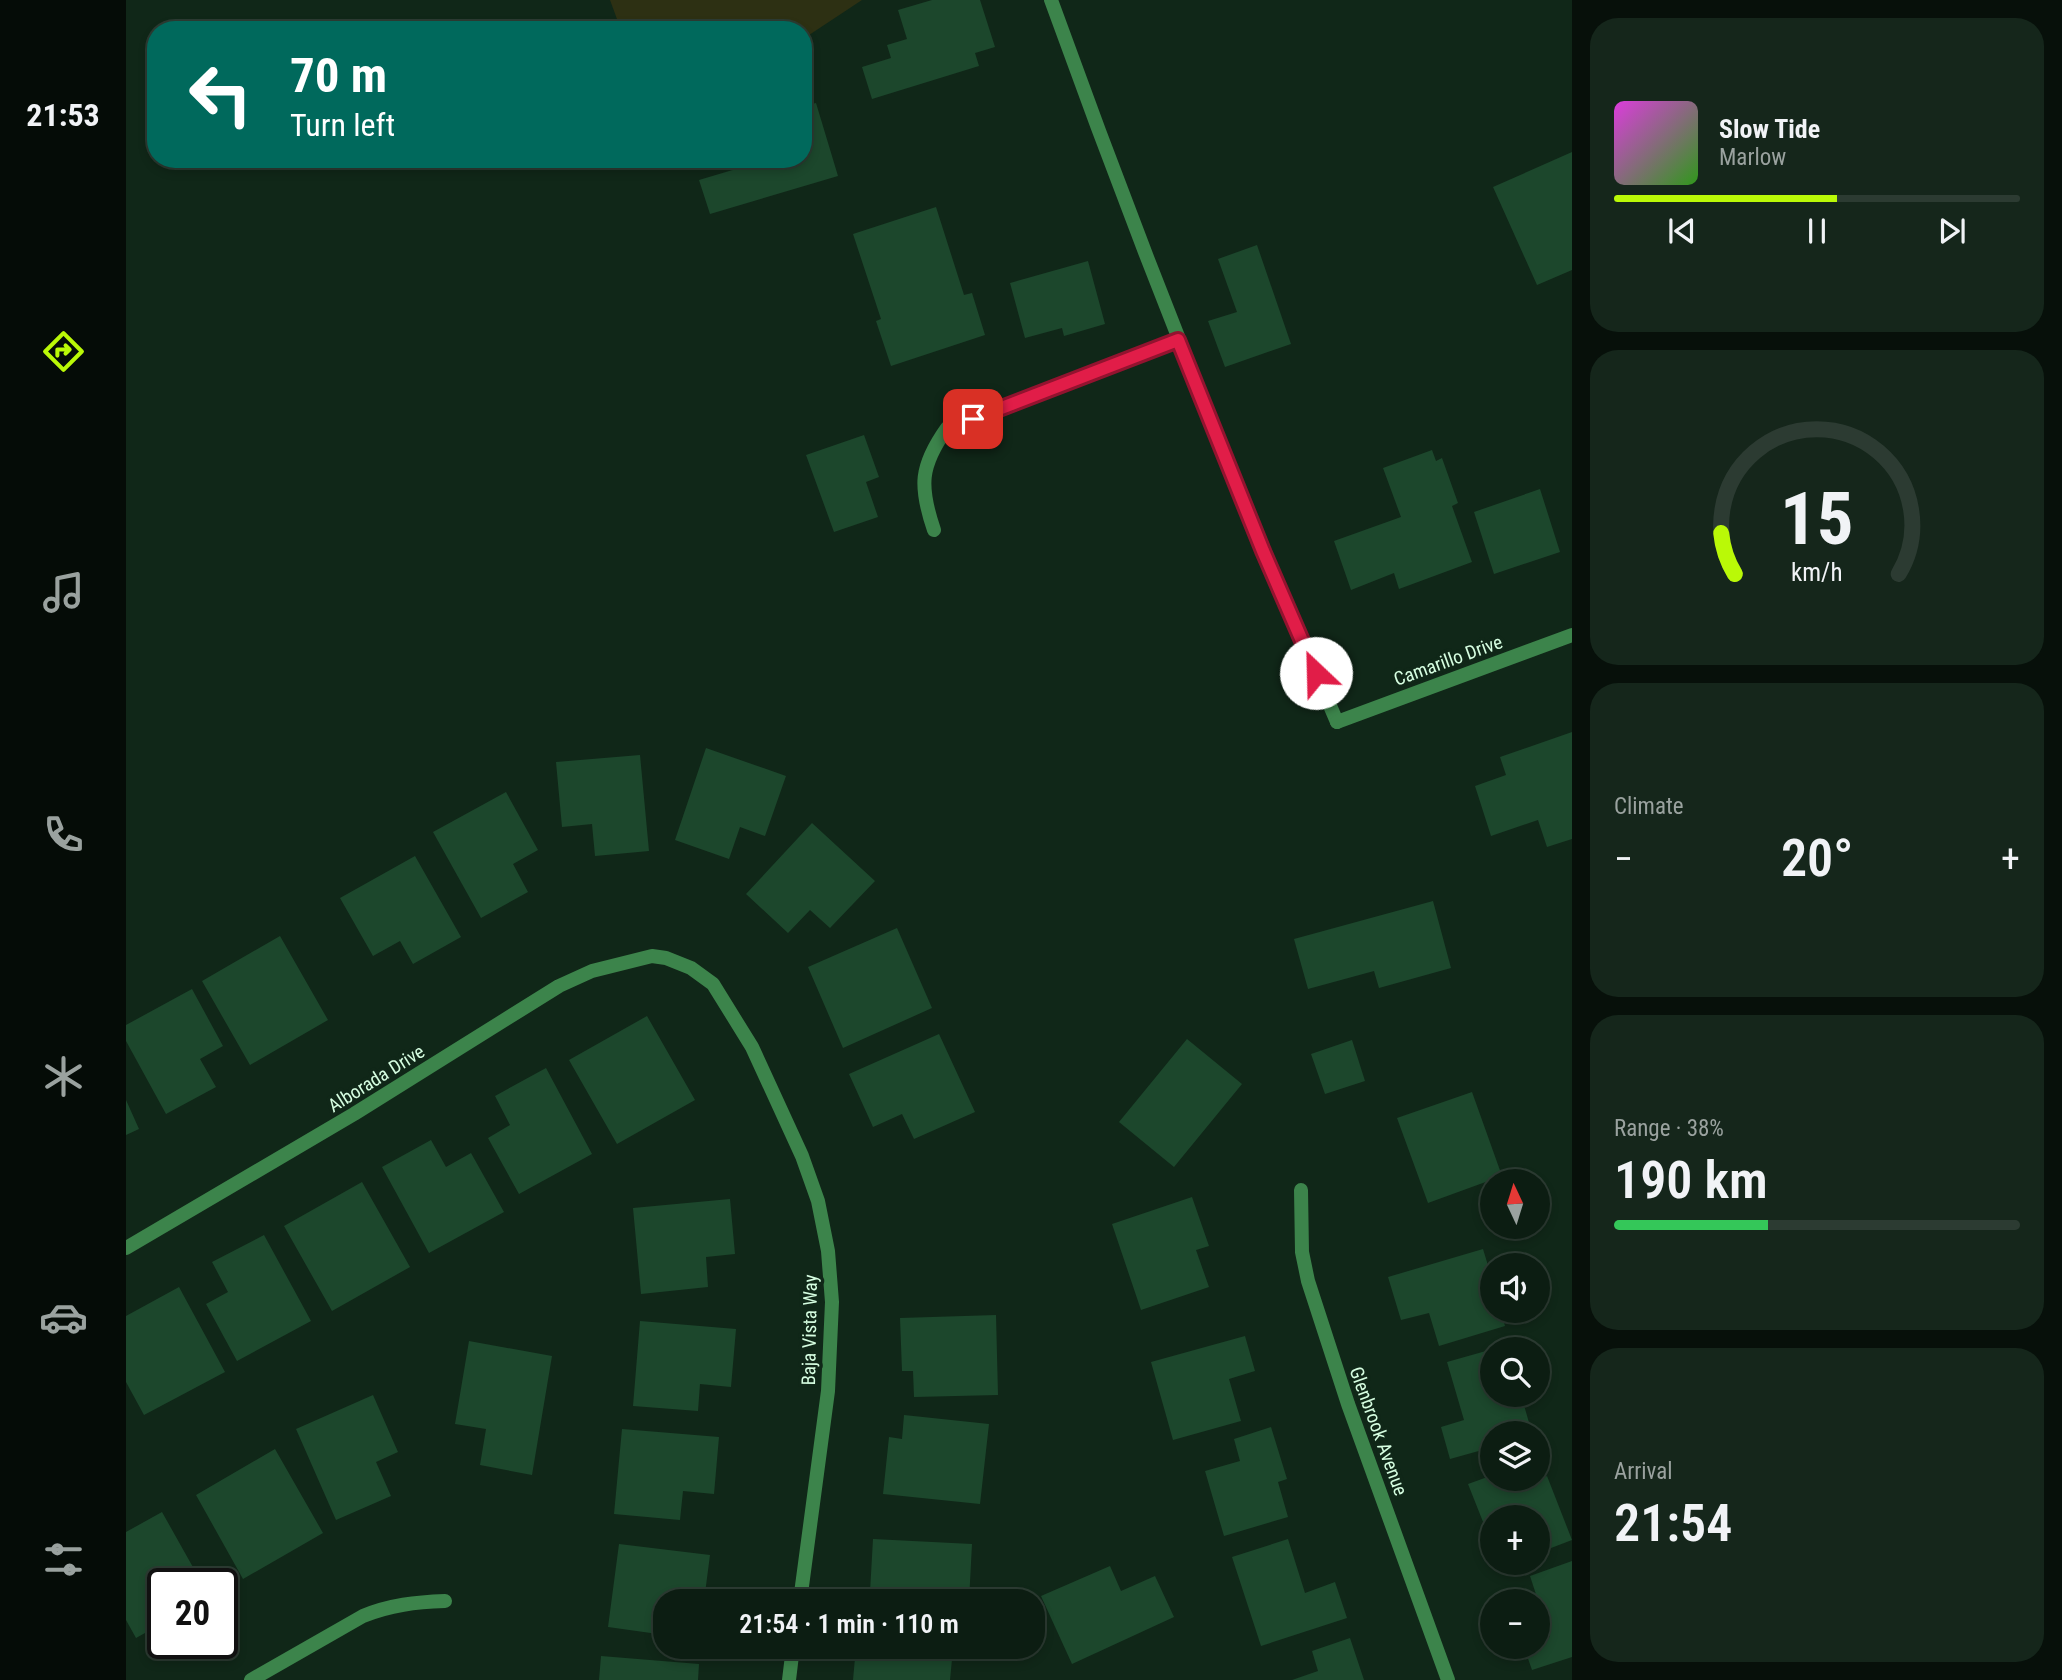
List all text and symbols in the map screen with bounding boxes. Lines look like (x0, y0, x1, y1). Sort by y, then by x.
text: 70 m (290, 47, 387, 104)
icon: left (175, 49, 266, 140)
text: 21:53 (26, 96, 100, 134)
text: Turn left (290, 106, 395, 144)
text: Slow Tide (1719, 114, 1820, 144)
text: Marlow (1719, 144, 1786, 171)
icon: previous (1663, 212, 1701, 250)
icon: pause (1798, 212, 1836, 250)
icon: next (1933, 212, 1971, 250)
icon: directions (39, 327, 88, 376)
pin (943, 389, 1003, 449)
icon: arrive (954, 400, 992, 438)
text: 15 (1780, 476, 1854, 562)
text: km/h (1791, 557, 1843, 586)
icon: music (39, 568, 88, 617)
street label: Camarillo Drive (1391, 630, 1506, 691)
position arrow (1279, 636, 1353, 710)
text: Climate (1614, 793, 1684, 820)
icon: phone (39, 810, 88, 859)
text: 20° (1781, 828, 1853, 889)
text: − (1614, 837, 1633, 881)
text: + (2001, 837, 2020, 881)
street label: Alborada Drive (324, 1040, 429, 1117)
icon: climate (39, 1052, 88, 1101)
text: Range · 38% (1614, 1115, 1724, 1142)
text: 190 km (1614, 1150, 1768, 1211)
north arrow (1480, 1169, 1550, 1239)
map controls (1480, 1169, 1550, 1659)
button: sound (1480, 1253, 1550, 1323)
street label: Baja Vista Way (797, 1274, 822, 1386)
icon: car (39, 1293, 88, 1342)
button: search (1480, 1337, 1550, 1407)
street label: Glenbrook Avenue (1345, 1364, 1413, 1499)
button: layers (1480, 1421, 1550, 1491)
text: Arrival (1614, 1458, 1673, 1485)
text: 21:54 (1614, 1493, 1732, 1554)
button: + (1480, 1505, 1550, 1575)
icon: filters (39, 1535, 88, 1584)
speed limit sign: 20 (147, 1568, 238, 1659)
button: − (1480, 1589, 1550, 1659)
text: 21:54 · 1 min · 110 m (739, 1609, 959, 1639)

